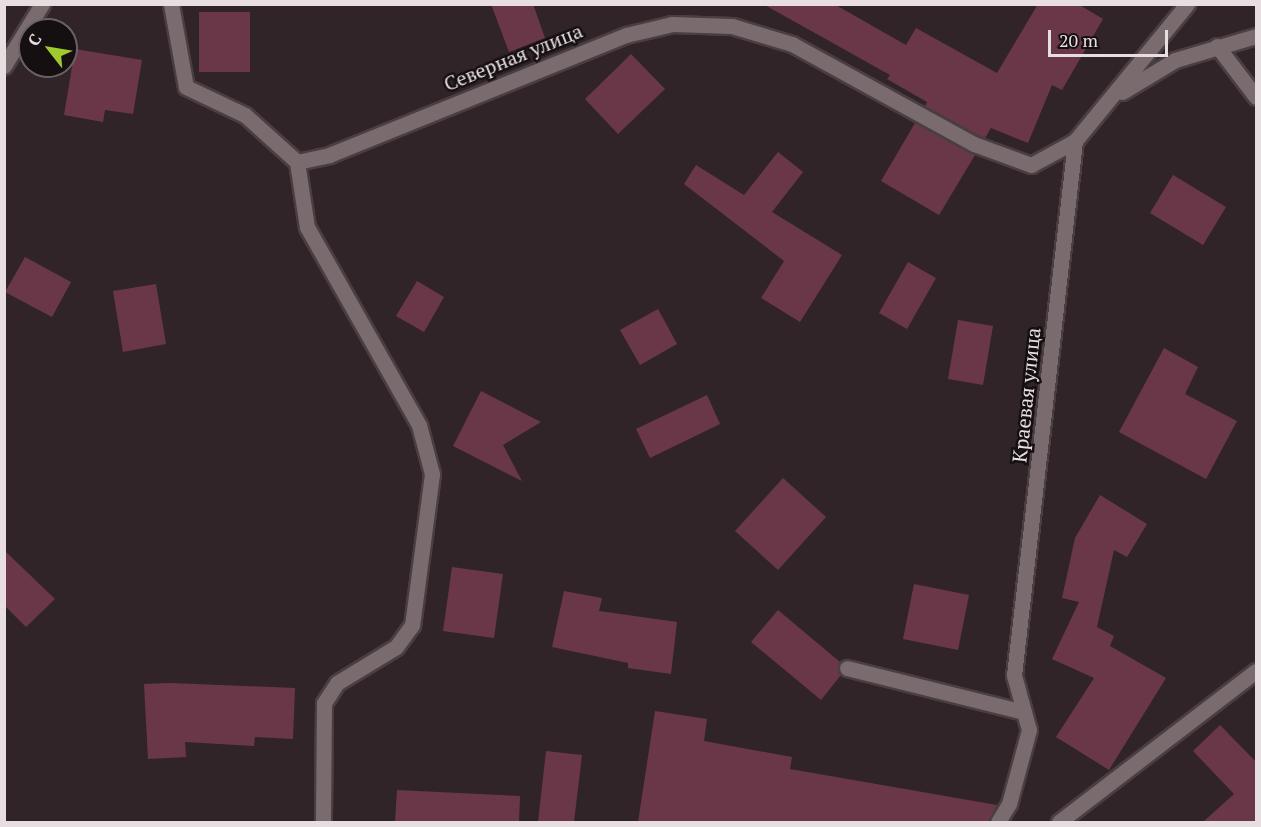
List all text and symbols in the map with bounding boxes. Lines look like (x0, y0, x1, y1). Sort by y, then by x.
north arrow (18, 18, 78, 78)
street label: Северная улица (440, 18, 586, 96)
scale bar (1051, 18, 1171, 56)
text: 20 m (1059, 28, 1098, 52)
text: С (22, 30, 46, 50)
street label: Краевая улица (1007, 326, 1045, 464)

